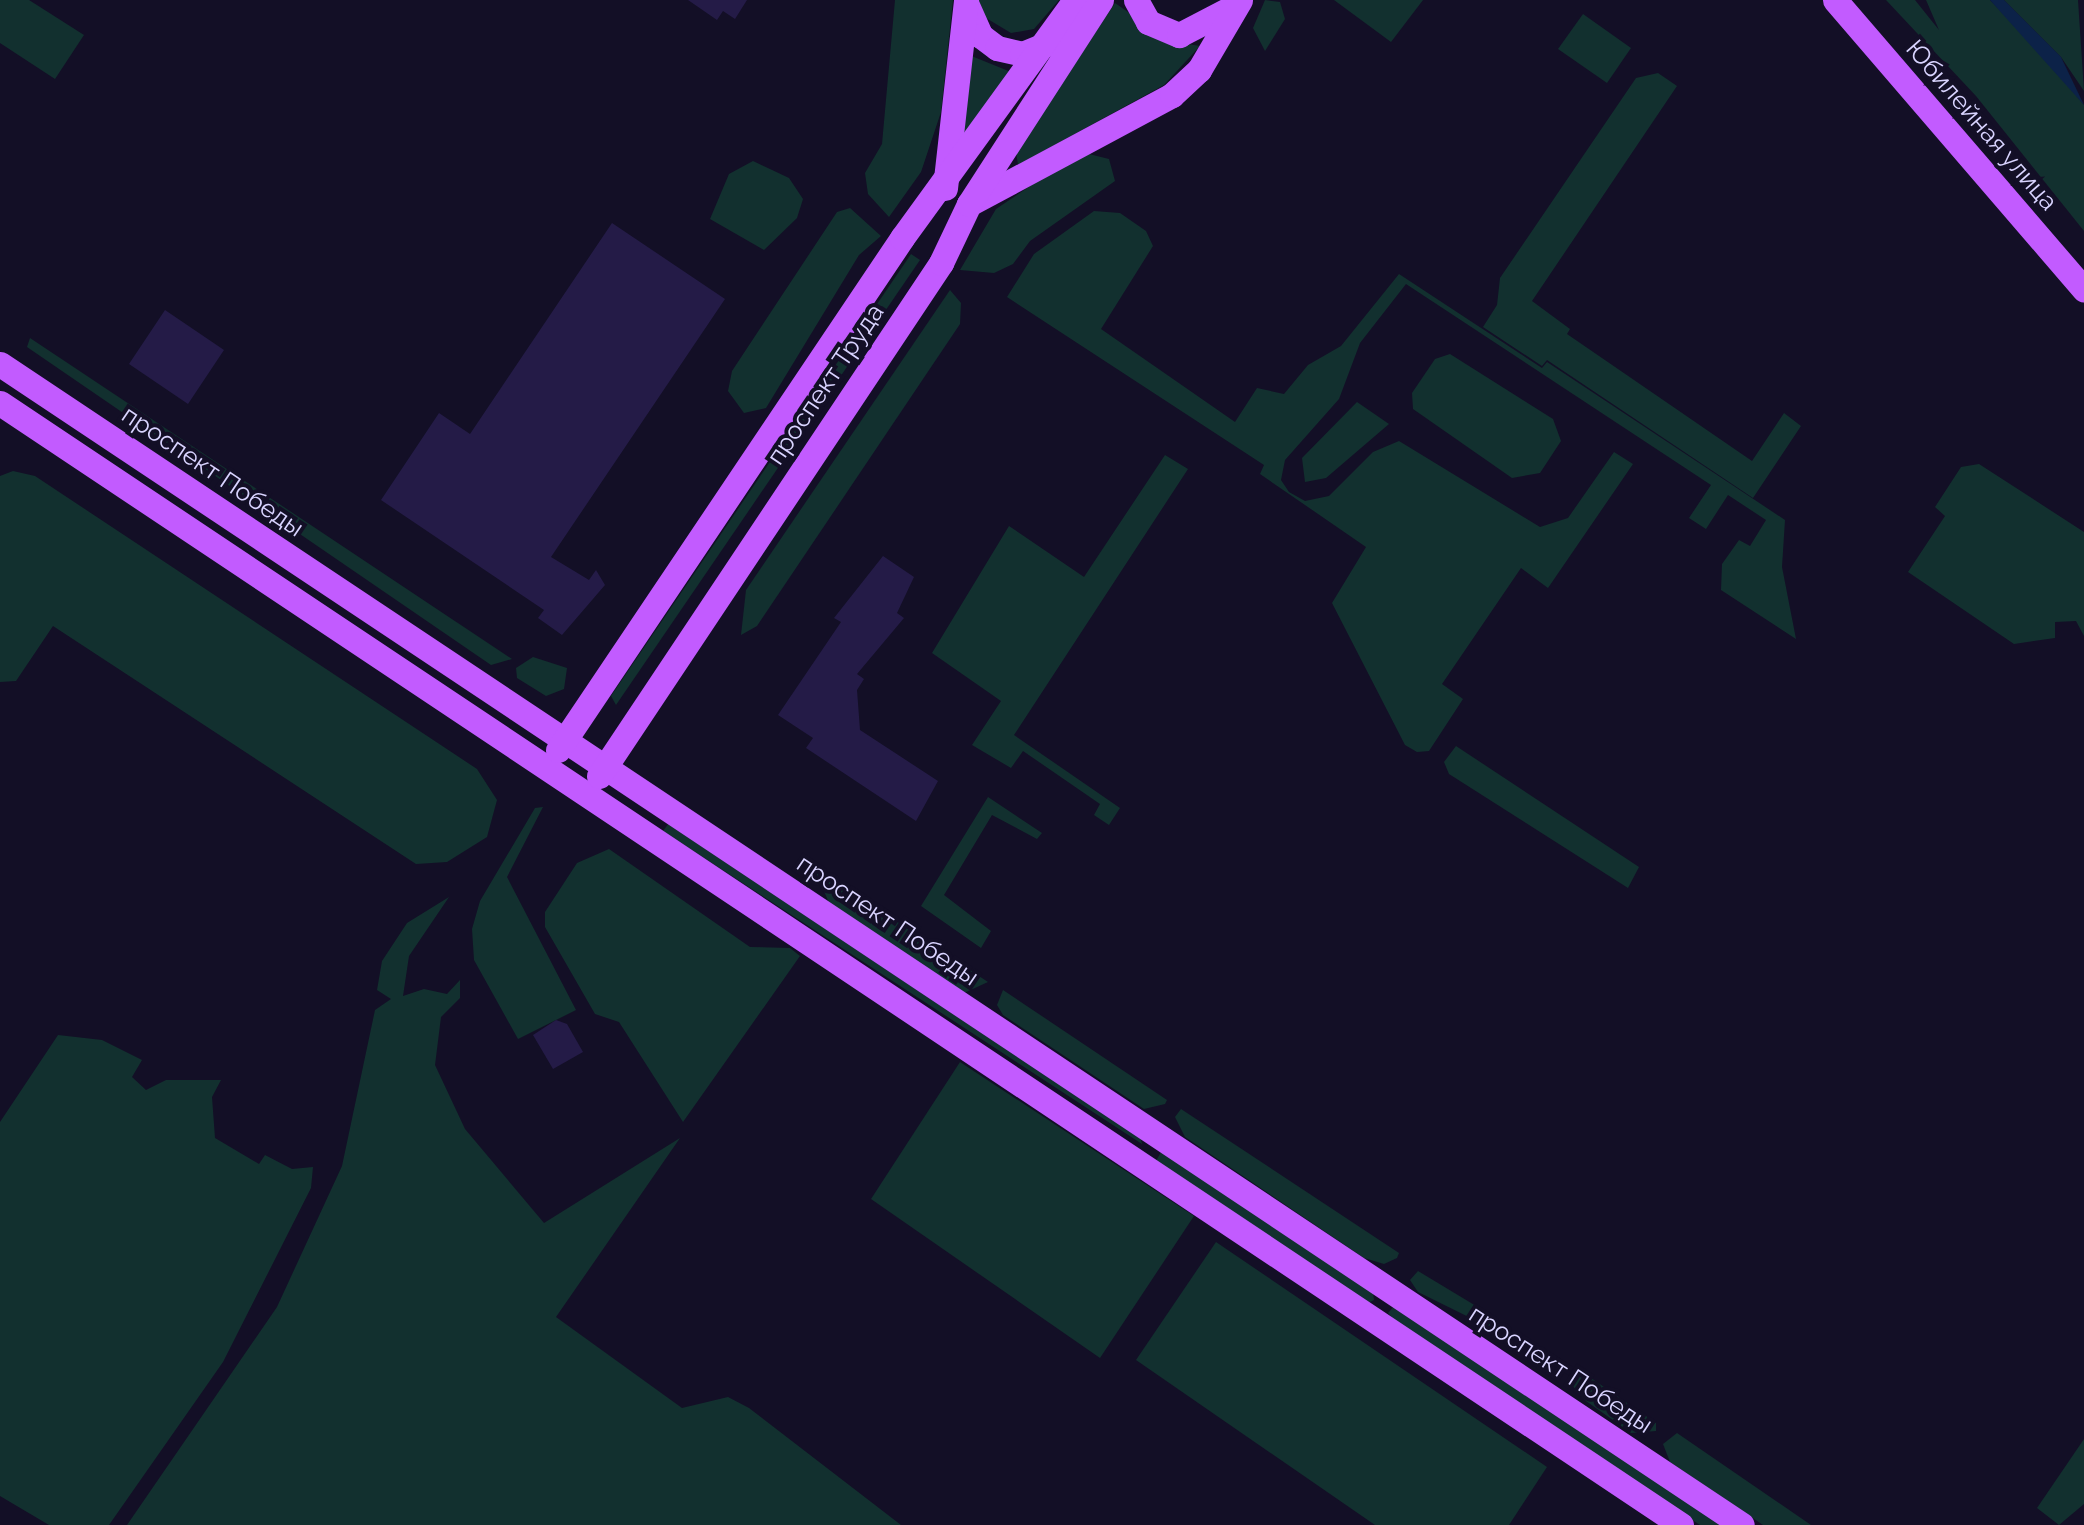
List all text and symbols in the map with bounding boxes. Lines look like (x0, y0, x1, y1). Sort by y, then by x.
street label: Юбилейная улица (1900, 33, 2064, 217)
street label: проспект Труда (760, 298, 890, 470)
street label: проспект Победы (117, 399, 309, 543)
street label: проспект Победы (792, 848, 984, 992)
street label: проспект Победы (1464, 1299, 1658, 1439)

